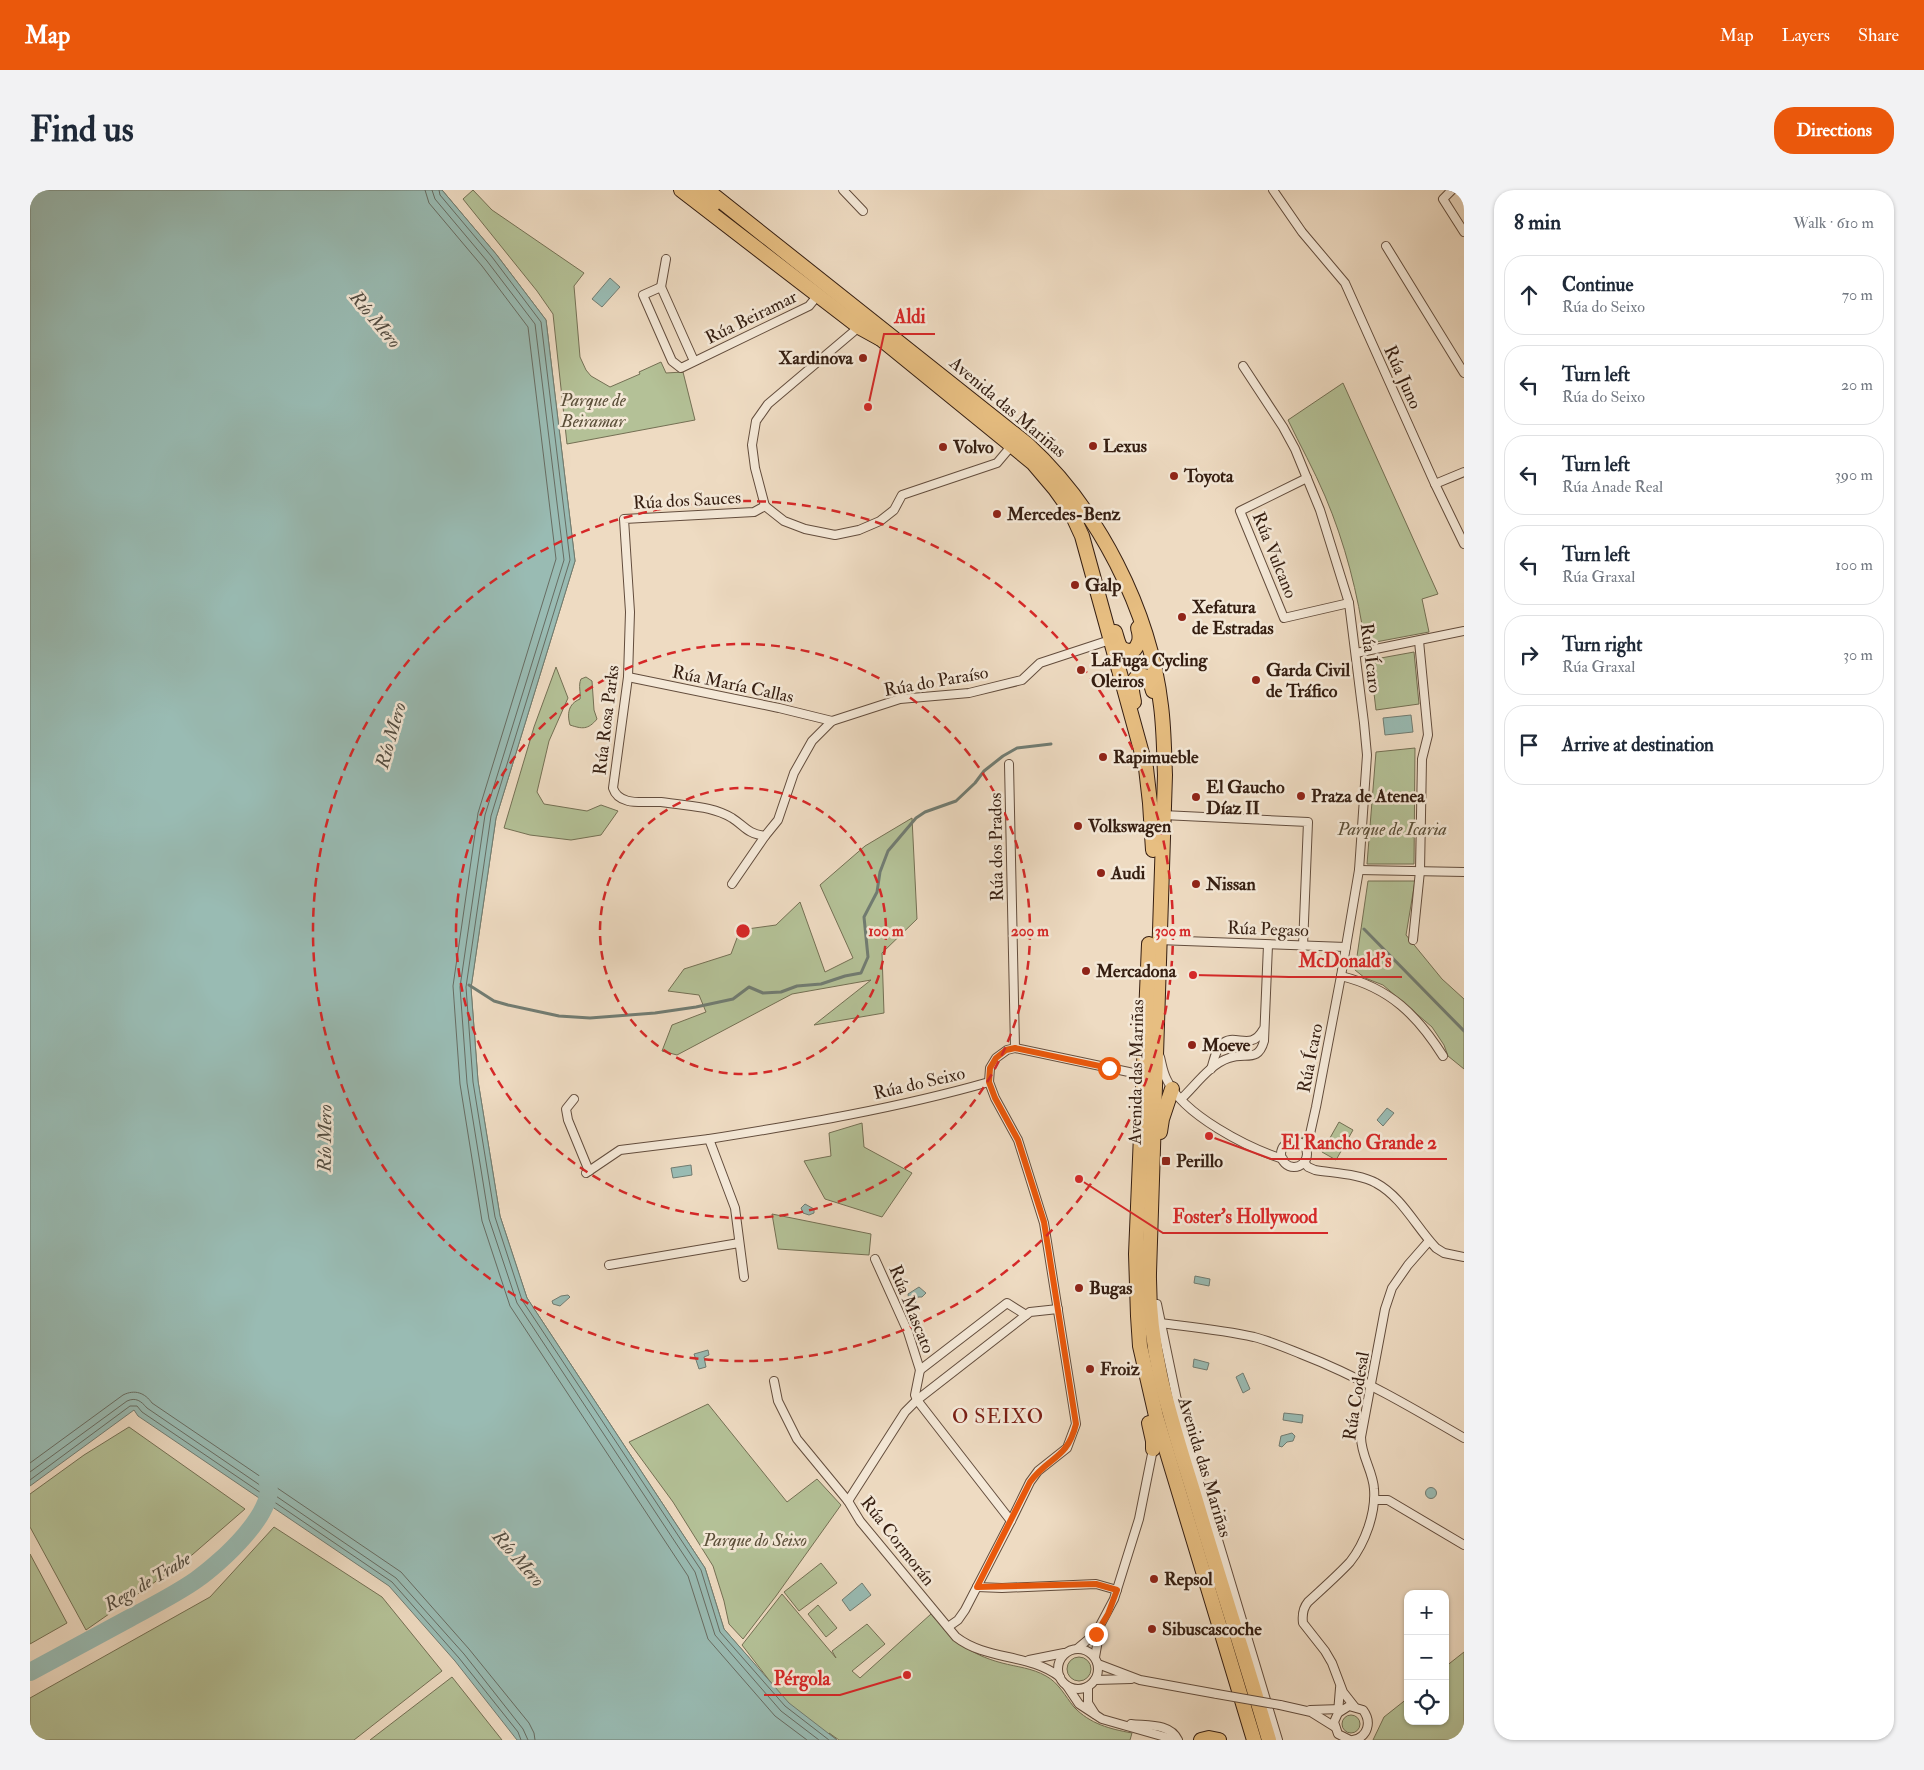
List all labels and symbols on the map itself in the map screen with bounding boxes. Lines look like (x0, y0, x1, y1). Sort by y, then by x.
water label: Río Mero (344, 285, 406, 353)
street label: Rúa Beiramar (701, 285, 801, 350)
callout: Aldi (884, 300, 935, 334)
text: Aldi (893, 305, 926, 329)
street label: Rúa Juno (1378, 342, 1427, 413)
place label: Xardinova (779, 347, 854, 370)
street label: Avenida das Mariñas (944, 351, 1071, 463)
marker: Xardinova (857, 352, 869, 364)
park label: Parque de Beiramar (559, 389, 627, 433)
place label: Lexus (1103, 435, 1147, 458)
place label: Volvo (952, 436, 994, 459)
marker: Lexus (1087, 440, 1099, 452)
marker: Volvo (937, 441, 949, 453)
place label: Toyota (1183, 465, 1234, 488)
marker: Toyota (1168, 470, 1180, 482)
street label: Rúa dos Sauces (632, 486, 742, 515)
place label: Mercedes-Benz (1006, 503, 1121, 526)
marker: Mercedes-Benz (991, 508, 1003, 520)
street label: Rúa Vulcano (1247, 509, 1302, 602)
place label: Galp (1085, 574, 1121, 597)
marker: Galp (1069, 579, 1081, 591)
place label: Xefatura de Estradas (1192, 596, 1274, 640)
marker: Xefatura de Estradas (1176, 611, 1188, 623)
street label: Rúa Ícaro (1355, 622, 1386, 695)
place label: LaFuga Cycling Oleiros (1091, 649, 1208, 693)
place label: Garda Civil de Tráfico (1266, 659, 1350, 703)
street label: Rúa María Callas (670, 660, 796, 709)
street label: Rúa do Paraíso (882, 661, 990, 702)
street label: Rúa Rosa Parks (588, 664, 625, 776)
marker: LaFuga Cycling Oleiros (1075, 664, 1087, 676)
marker: Garda Civil de Tráfico (1250, 674, 1262, 686)
water label: Río Mero (370, 699, 412, 772)
place label: Rapimueble (1113, 746, 1199, 769)
marker: Rapimueble (1097, 751, 1109, 763)
place label: El Gaucho Díaz II (1206, 776, 1285, 820)
place label: Praza de Atenea (1311, 785, 1425, 808)
marker: Praza de Atenea (1295, 790, 1307, 802)
marker: El Gaucho Díaz II (1190, 791, 1202, 803)
street label: Rúa dos Prados (984, 792, 1009, 902)
place label: Volkswagen (1087, 815, 1172, 838)
park label: Parque de Icaria (1336, 818, 1447, 841)
marker: Volkswagen (1072, 820, 1084, 832)
place label: Audi (1110, 862, 1146, 885)
marker: Audi (1095, 867, 1107, 879)
place label: Nissan (1205, 873, 1257, 896)
marker: Nissan (1190, 878, 1202, 890)
street label: Rúa Pegaso (1227, 917, 1310, 942)
centre of rings (734, 922, 752, 940)
text: 100 m (868, 922, 904, 941)
text: 200 m (1011, 922, 1049, 941)
text: 300 m (1155, 922, 1191, 941)
callout: McDonald's (1289, 943, 1402, 977)
text: McDonald's (1297, 949, 1392, 973)
place label: Mercadona (1095, 960, 1177, 983)
marker: Mercadona (1080, 965, 1092, 977)
street label: Avenida das Mariñas (1124, 999, 1149, 1146)
street label: Rúa Ícaro (1293, 1021, 1329, 1095)
place label: Moeve (1201, 1034, 1251, 1057)
marker: Moeve (1186, 1039, 1198, 1051)
route start (1098, 1057, 1121, 1080)
street label: Rúa do Seixo (871, 1062, 967, 1105)
water label: Río Mero (312, 1104, 338, 1173)
callout: El Rancho Grande 2 (1271, 1125, 1447, 1159)
text: El Rancho Grande 2 (1281, 1131, 1437, 1155)
place label: Perillo (1176, 1150, 1223, 1173)
marker: Perillo (1160, 1155, 1172, 1167)
callout: Foster's Hollywood (1163, 1199, 1328, 1233)
text: Foster's Hollywood (1172, 1205, 1318, 1230)
street label: Rúa Mascato (883, 1262, 940, 1357)
place label: Bugas (1089, 1277, 1133, 1300)
marker: Bugas (1073, 1282, 1085, 1294)
street label: Rúa Codesal (1338, 1350, 1375, 1442)
place label: Froiz (1100, 1358, 1140, 1381)
marker: Froiz (1084, 1363, 1096, 1375)
street label: Avenida das Mariñas (1172, 1393, 1237, 1540)
district label: O SEIXO (952, 1404, 1044, 1429)
street label: Rúa Cormorán (855, 1492, 940, 1591)
water label: Río Mero (486, 1525, 550, 1592)
park label: Parque do Seixo (702, 1529, 807, 1552)
water label: Rego de Trabe (99, 1546, 196, 1618)
place label: Repsol (1164, 1568, 1213, 1591)
marker: Repsol (1148, 1573, 1160, 1585)
place label: Sibuscascoche (1162, 1618, 1262, 1641)
route end (1085, 1623, 1108, 1646)
marker: Sibuscascoche (1146, 1623, 1158, 1635)
callout: Pérgola (764, 1661, 840, 1695)
text: Pérgola (774, 1667, 832, 1692)

